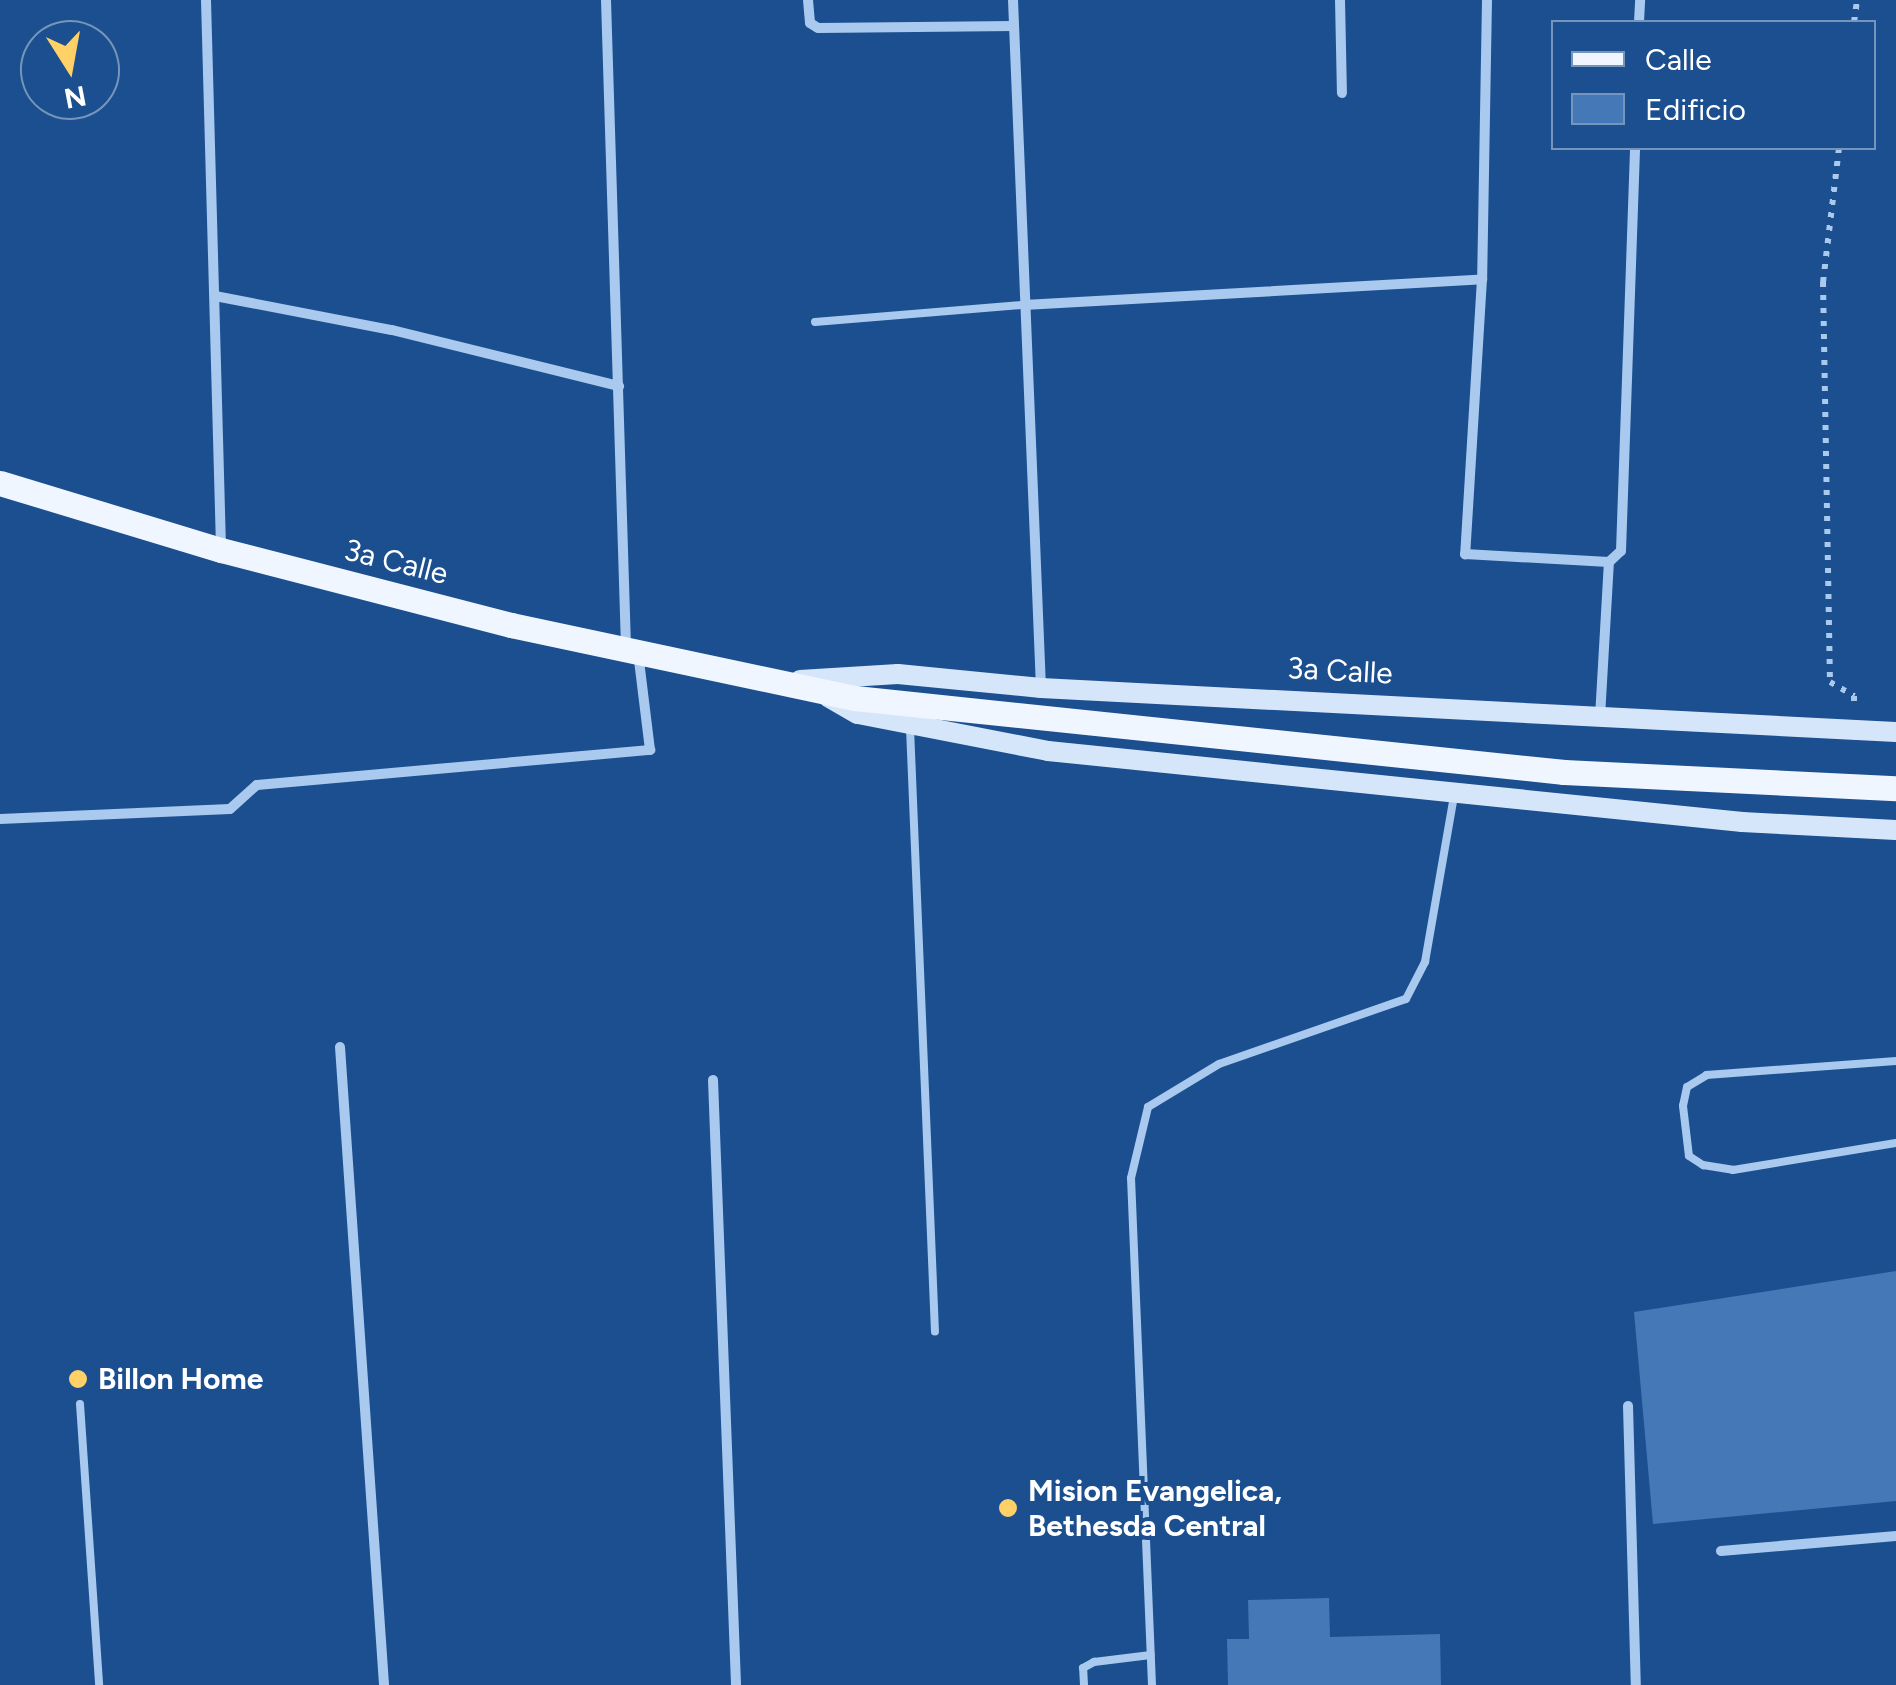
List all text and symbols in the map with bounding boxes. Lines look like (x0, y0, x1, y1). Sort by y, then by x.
north arrow (20, 20, 120, 120)
legend (1551, 20, 1876, 150)
text: Calle (1645, 41, 1712, 78)
text: N (61, 79, 89, 116)
text: Edificio (1645, 91, 1746, 128)
street label: 3a Calle (340, 532, 452, 592)
street label: 3a Calle (1286, 650, 1394, 692)
place label: Billon Home (98, 1361, 263, 1397)
marker: Billon Home (67, 1368, 89, 1390)
place label: Mision Evangelica, Bethesda Central (1028, 1473, 1282, 1544)
marker: Mision Evangelica, Bethesda Central (997, 1497, 1019, 1519)

